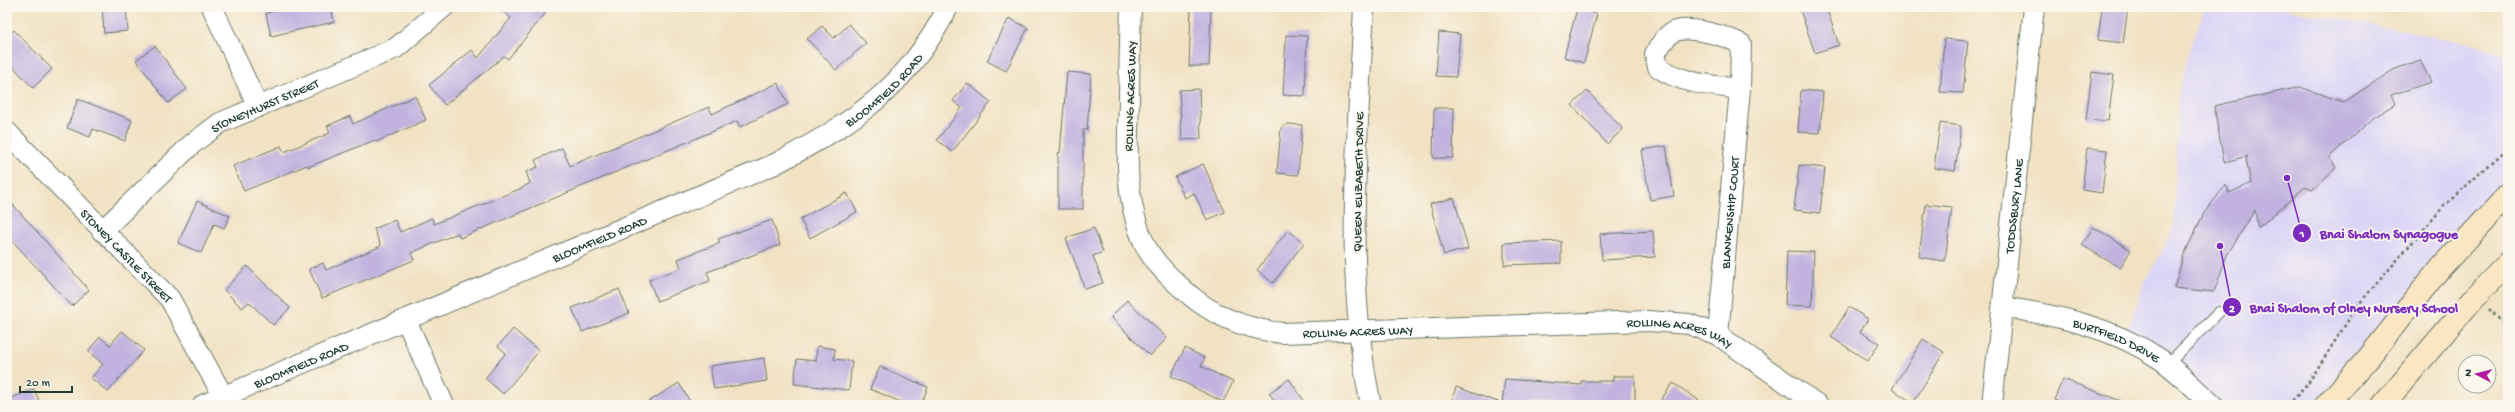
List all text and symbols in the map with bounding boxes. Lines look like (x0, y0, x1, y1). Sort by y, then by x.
street label: ROLLING ACRES WAY (1122, 41, 1141, 152)
street label: BLOOMFIELD ROAD (842, 51, 927, 132)
street label: STONEYHURST STREET (209, 76, 322, 137)
street label: QUEEN ELIZABETH DRIVE (1351, 111, 1368, 252)
street label: BLANKENSHIP COURT (1719, 155, 1744, 270)
street label: TODDSBURY LANE (2003, 157, 2028, 255)
street label: STONEY CASTLE STREET (76, 207, 175, 308)
street label: BLOOMFIELD ROAD (550, 214, 650, 267)
callout: Bnai Shalom Synagogue (2292, 220, 2467, 246)
text: Bnai Shalom Synagogue (2319, 227, 2459, 244)
text: 1 (2299, 228, 2305, 242)
callout: Bnai Shalom of Olney Nursery School (2222, 294, 2466, 320)
text: Bnai Shalom of Olney Nursery School (2249, 301, 2458, 318)
text: 2 (2229, 303, 2235, 317)
street label: ROLLING ACRES WAY (1626, 316, 1735, 353)
street label: BURTFIELD DRIVE (2070, 316, 2163, 367)
street label: ROLLING ACRES WAY (1302, 324, 1413, 342)
street label: BLOOMFIELD ROAD (251, 339, 352, 393)
north arrow (2457, 354, 2497, 394)
scale bar (20, 368, 72, 394)
text: N (2463, 369, 2475, 377)
text: 20 m (26, 377, 51, 391)

